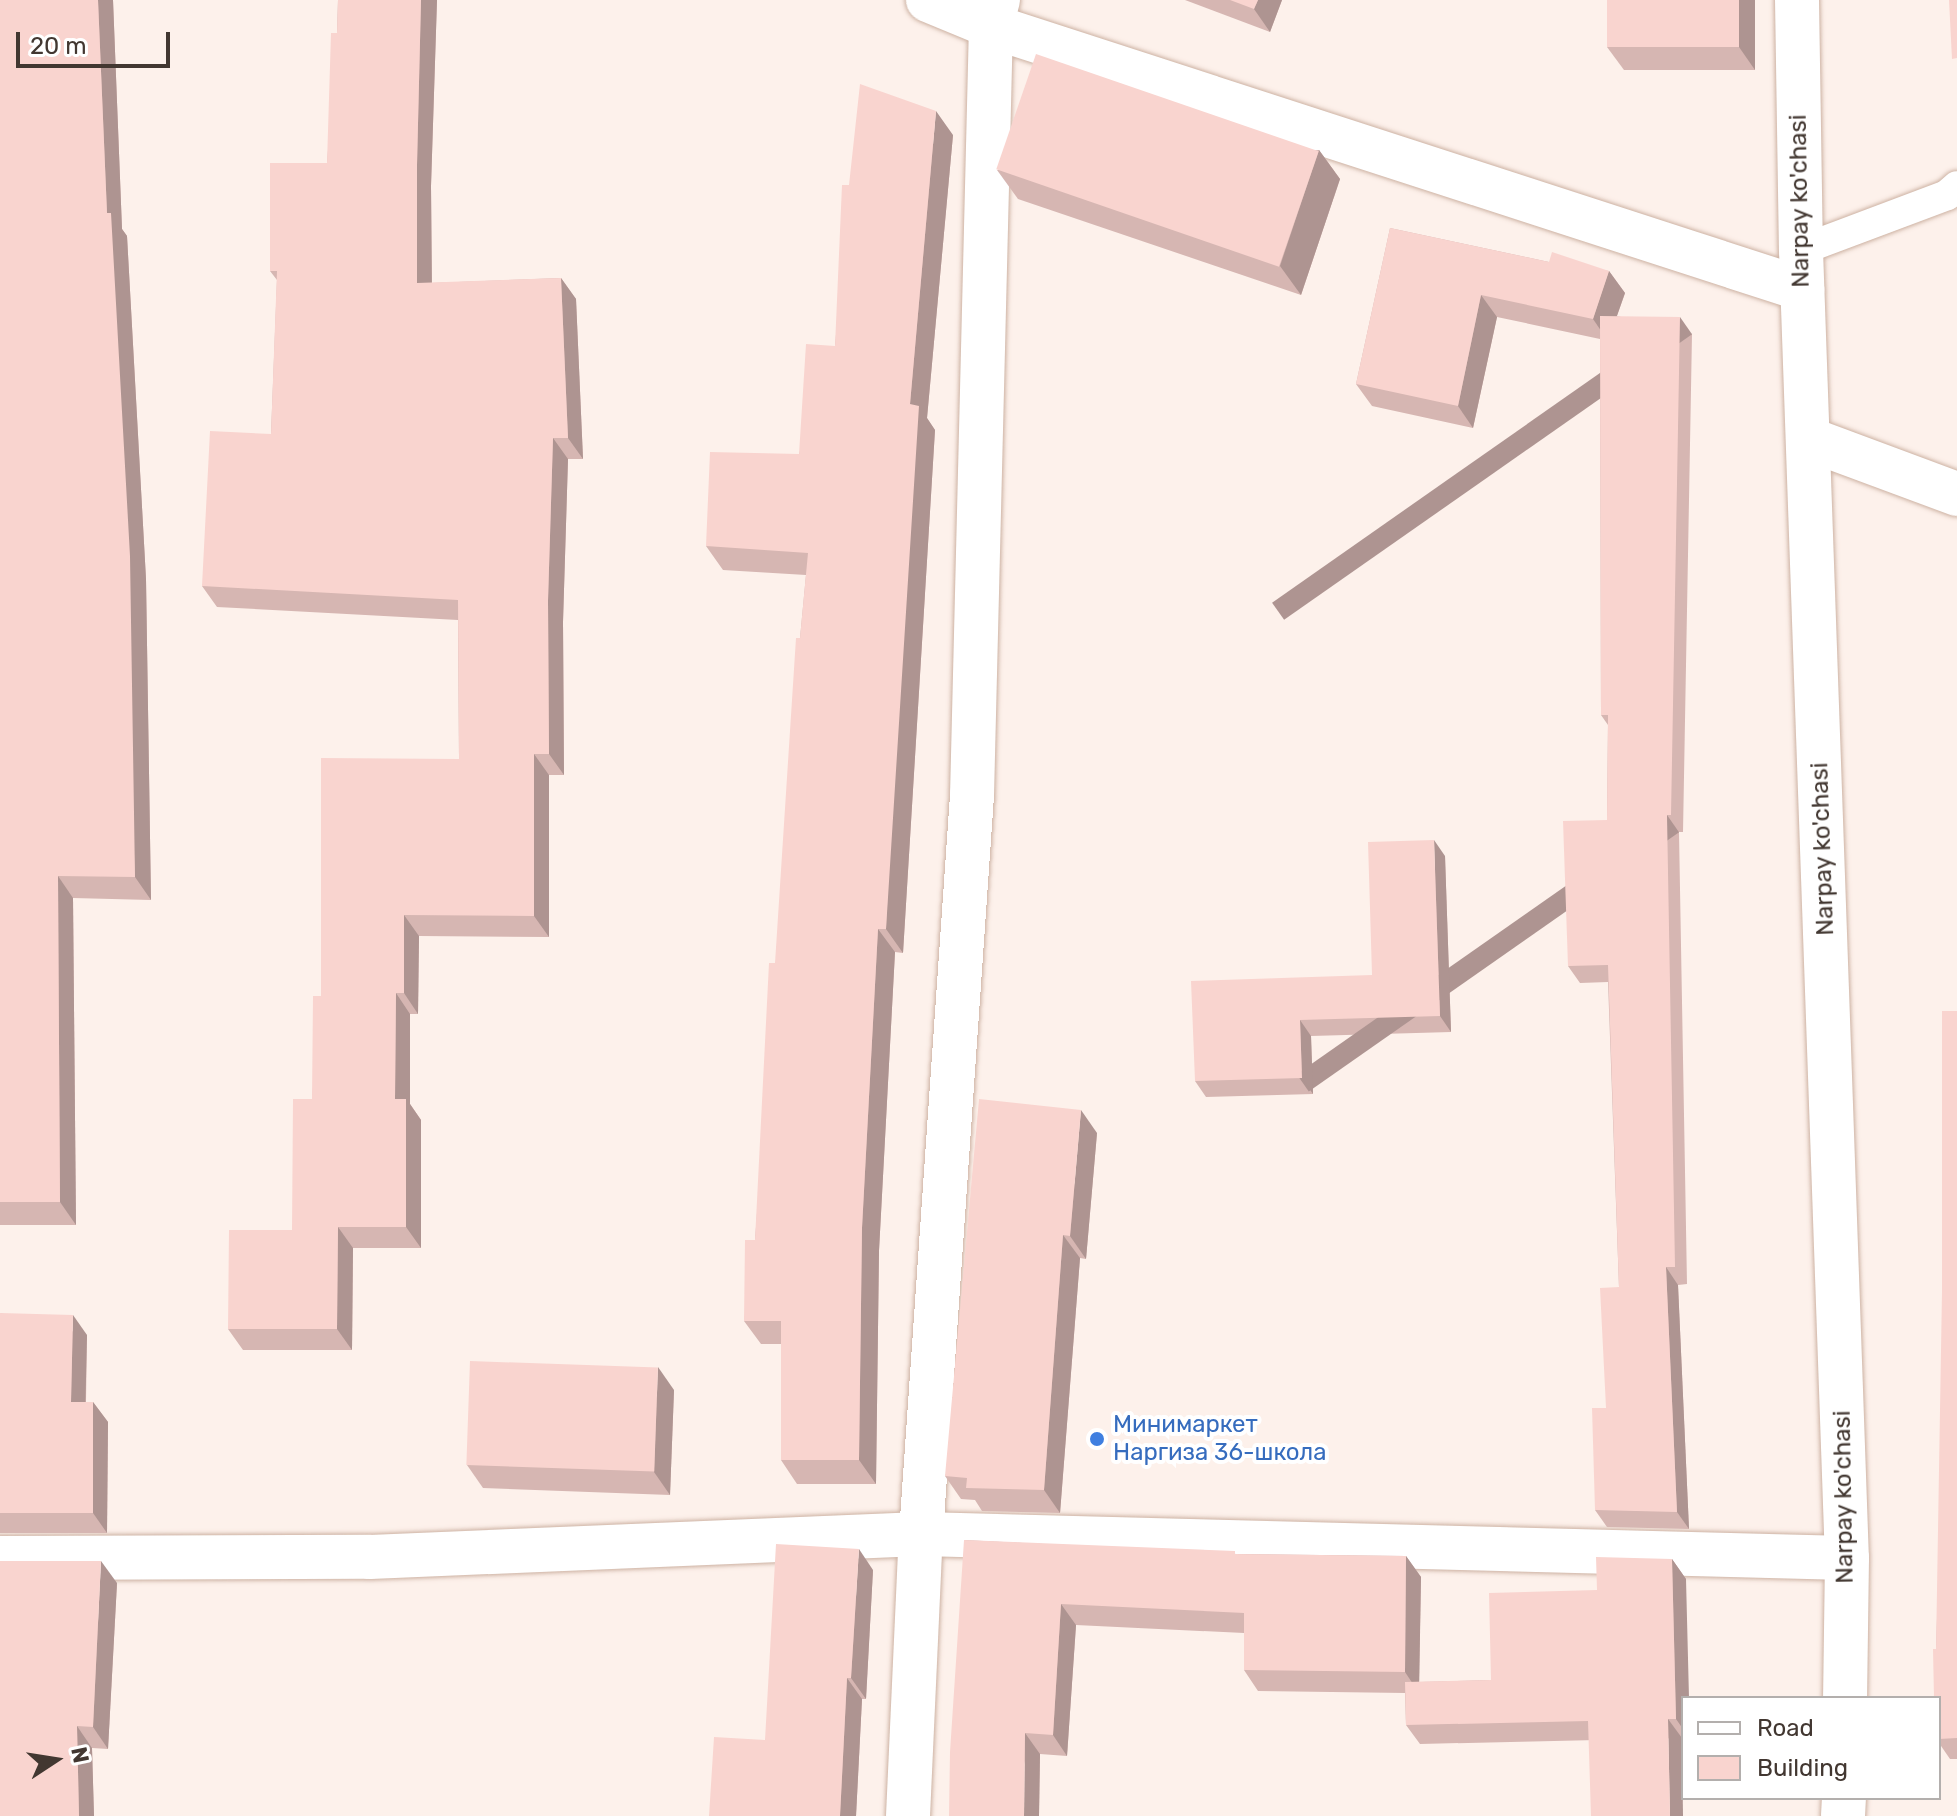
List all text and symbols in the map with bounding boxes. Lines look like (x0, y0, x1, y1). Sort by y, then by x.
scale bar (20, 16, 174, 66)
text: 20 m (30, 32, 87, 60)
street label: Narpay ko'chasi (1784, 114, 1816, 288)
street label: Narpay ko'chasi (1806, 762, 1840, 936)
street label: Narpay ko'chasi (1828, 1410, 1860, 1584)
place label: Минимаркет Наргиза 36-школа (1113, 1411, 1326, 1467)
marker: Минимаркет Наргиза 36-школа (1088, 1430, 1106, 1448)
legend (1681, 1696, 1941, 1800)
text: Road (1757, 1714, 1814, 1742)
north arrow (16, 1720, 96, 1800)
text: N (65, 1744, 95, 1765)
text: Building (1757, 1754, 1848, 1782)

